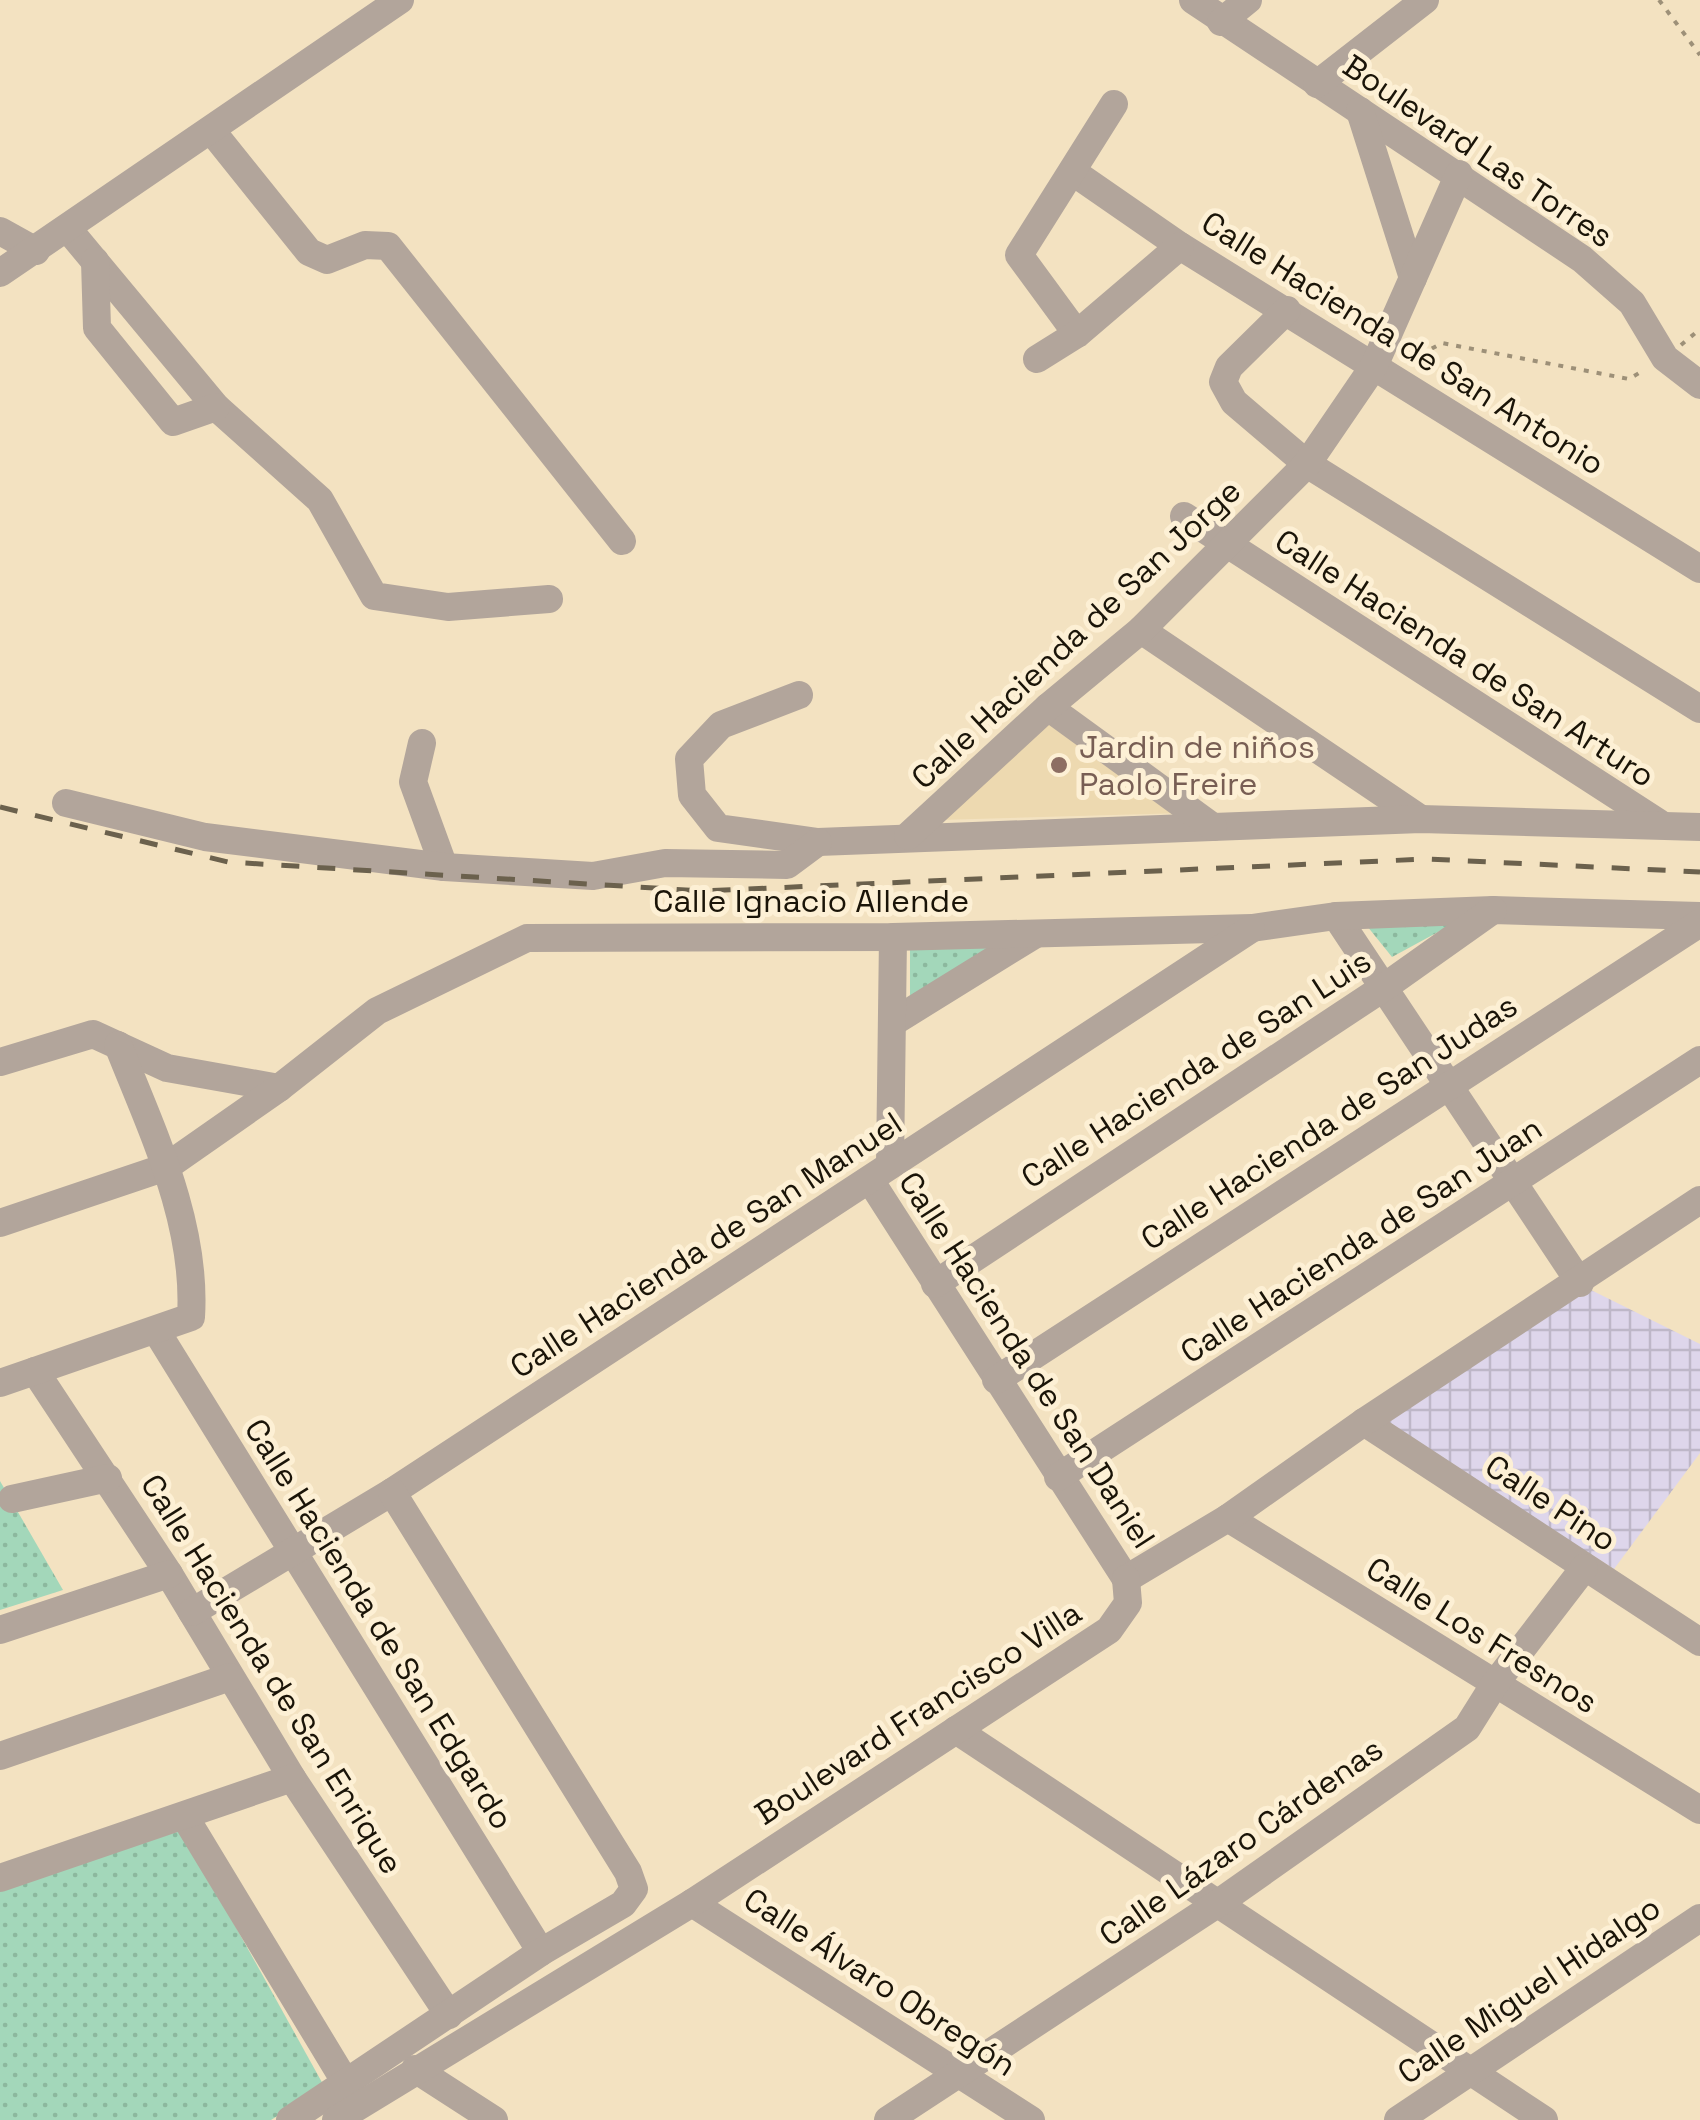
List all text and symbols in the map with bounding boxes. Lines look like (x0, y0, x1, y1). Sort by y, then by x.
street label: Boulevard Las Torres (1335, 46, 1621, 256)
street label: Calle Hacienda de San Antonio (1194, 202, 1612, 484)
street label: Calle Hacienda de San Jorge (903, 471, 1249, 797)
street label: Calle Hacienda de San Arturo (1268, 520, 1662, 796)
place label: Jardin de niños Paolo Freire (1079, 727, 1315, 804)
marker: Jardin de niños Paolo Freire (1048, 754, 1070, 776)
street label: Calle Ignacio Allende (653, 881, 969, 921)
street label: Calle Hacienda de San Luis (1014, 941, 1378, 1197)
street label: Calle Hacienda de San Judas (1133, 985, 1525, 1259)
street label: Calle Hacienda de San Manuel (503, 1103, 909, 1387)
street label: Calle Hacienda de San Juan (1173, 1108, 1549, 1372)
street label: Calle Hacienda de San Daniel (890, 1164, 1164, 1556)
street label: Calle Hacienda de San Edgardo (236, 1411, 522, 1837)
street label: Calle Pino (1478, 1446, 1624, 1560)
street label: Calle Hacienda de San Enrique (132, 1467, 412, 1881)
street label: Calle Los Fresnos (1359, 1548, 1605, 1722)
street label: Boulevard Francisco Villa (747, 1592, 1089, 1834)
street label: Calle Lázaro Cárdenas (1092, 1729, 1390, 1955)
street label: Calle Álvaro Obregón (736, 1879, 1024, 2085)
street label: Calle Miguel Hidalgo (1390, 1887, 1668, 2093)

